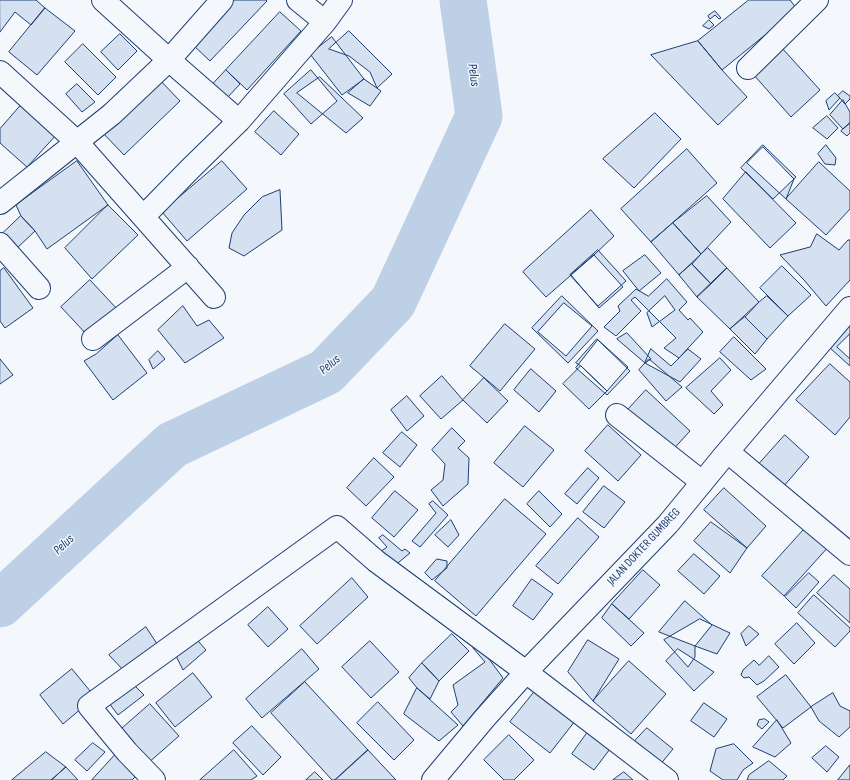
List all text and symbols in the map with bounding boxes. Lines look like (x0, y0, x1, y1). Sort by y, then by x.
water label: Pelus (464, 63, 482, 87)
water label: Pelus (316, 352, 344, 378)
street label: JALAN DOKTER GUMBREG (604, 505, 684, 589)
water label: Pelus (50, 532, 78, 558)

